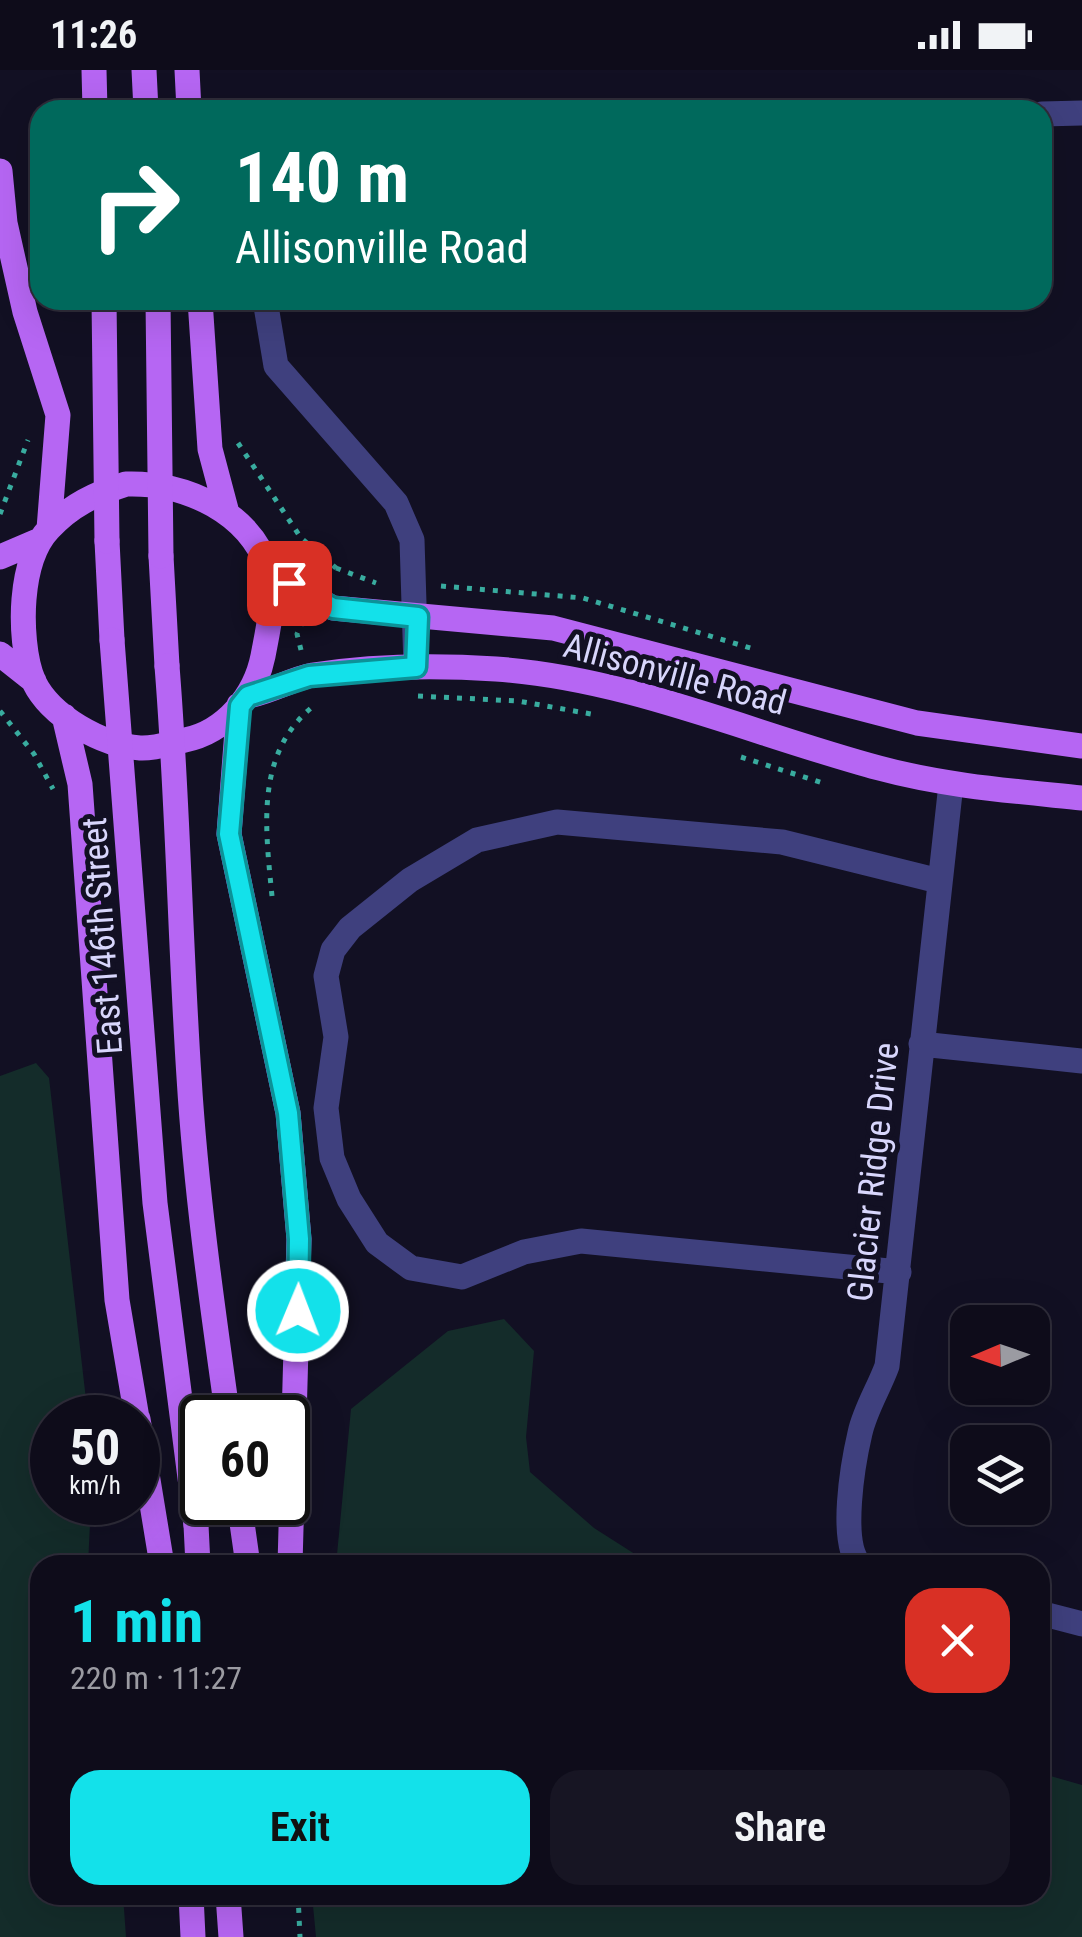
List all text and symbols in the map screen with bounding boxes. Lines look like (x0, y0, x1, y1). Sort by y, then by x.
text: 11:26 (50, 13, 137, 57)
text: 140 m (235, 137, 409, 219)
icon: right (70, 140, 200, 270)
text: Allisonville Road (235, 221, 529, 274)
pin (247, 541, 332, 626)
icon: arrive (262, 556, 317, 611)
street label: Allisonville Road (559, 625, 791, 724)
street label: East 146th Street (74, 816, 131, 1056)
street label: Glacier Ridge Drive (840, 1040, 907, 1304)
position arrow (246, 1259, 350, 1363)
north arrow (950, 1305, 1050, 1405)
map controls (950, 1305, 1050, 1525)
speed limit sign: 60 (180, 1395, 310, 1525)
text: 50 (70, 1419, 120, 1477)
button: layers (950, 1425, 1050, 1525)
text: km/h (69, 1471, 121, 1500)
text: 1 min (70, 1586, 203, 1657)
button: close (905, 1588, 1010, 1693)
text: 220 m · 11:27 (70, 1659, 242, 1697)
button: Exit (70, 1770, 530, 1885)
button: Share (550, 1770, 1010, 1885)

